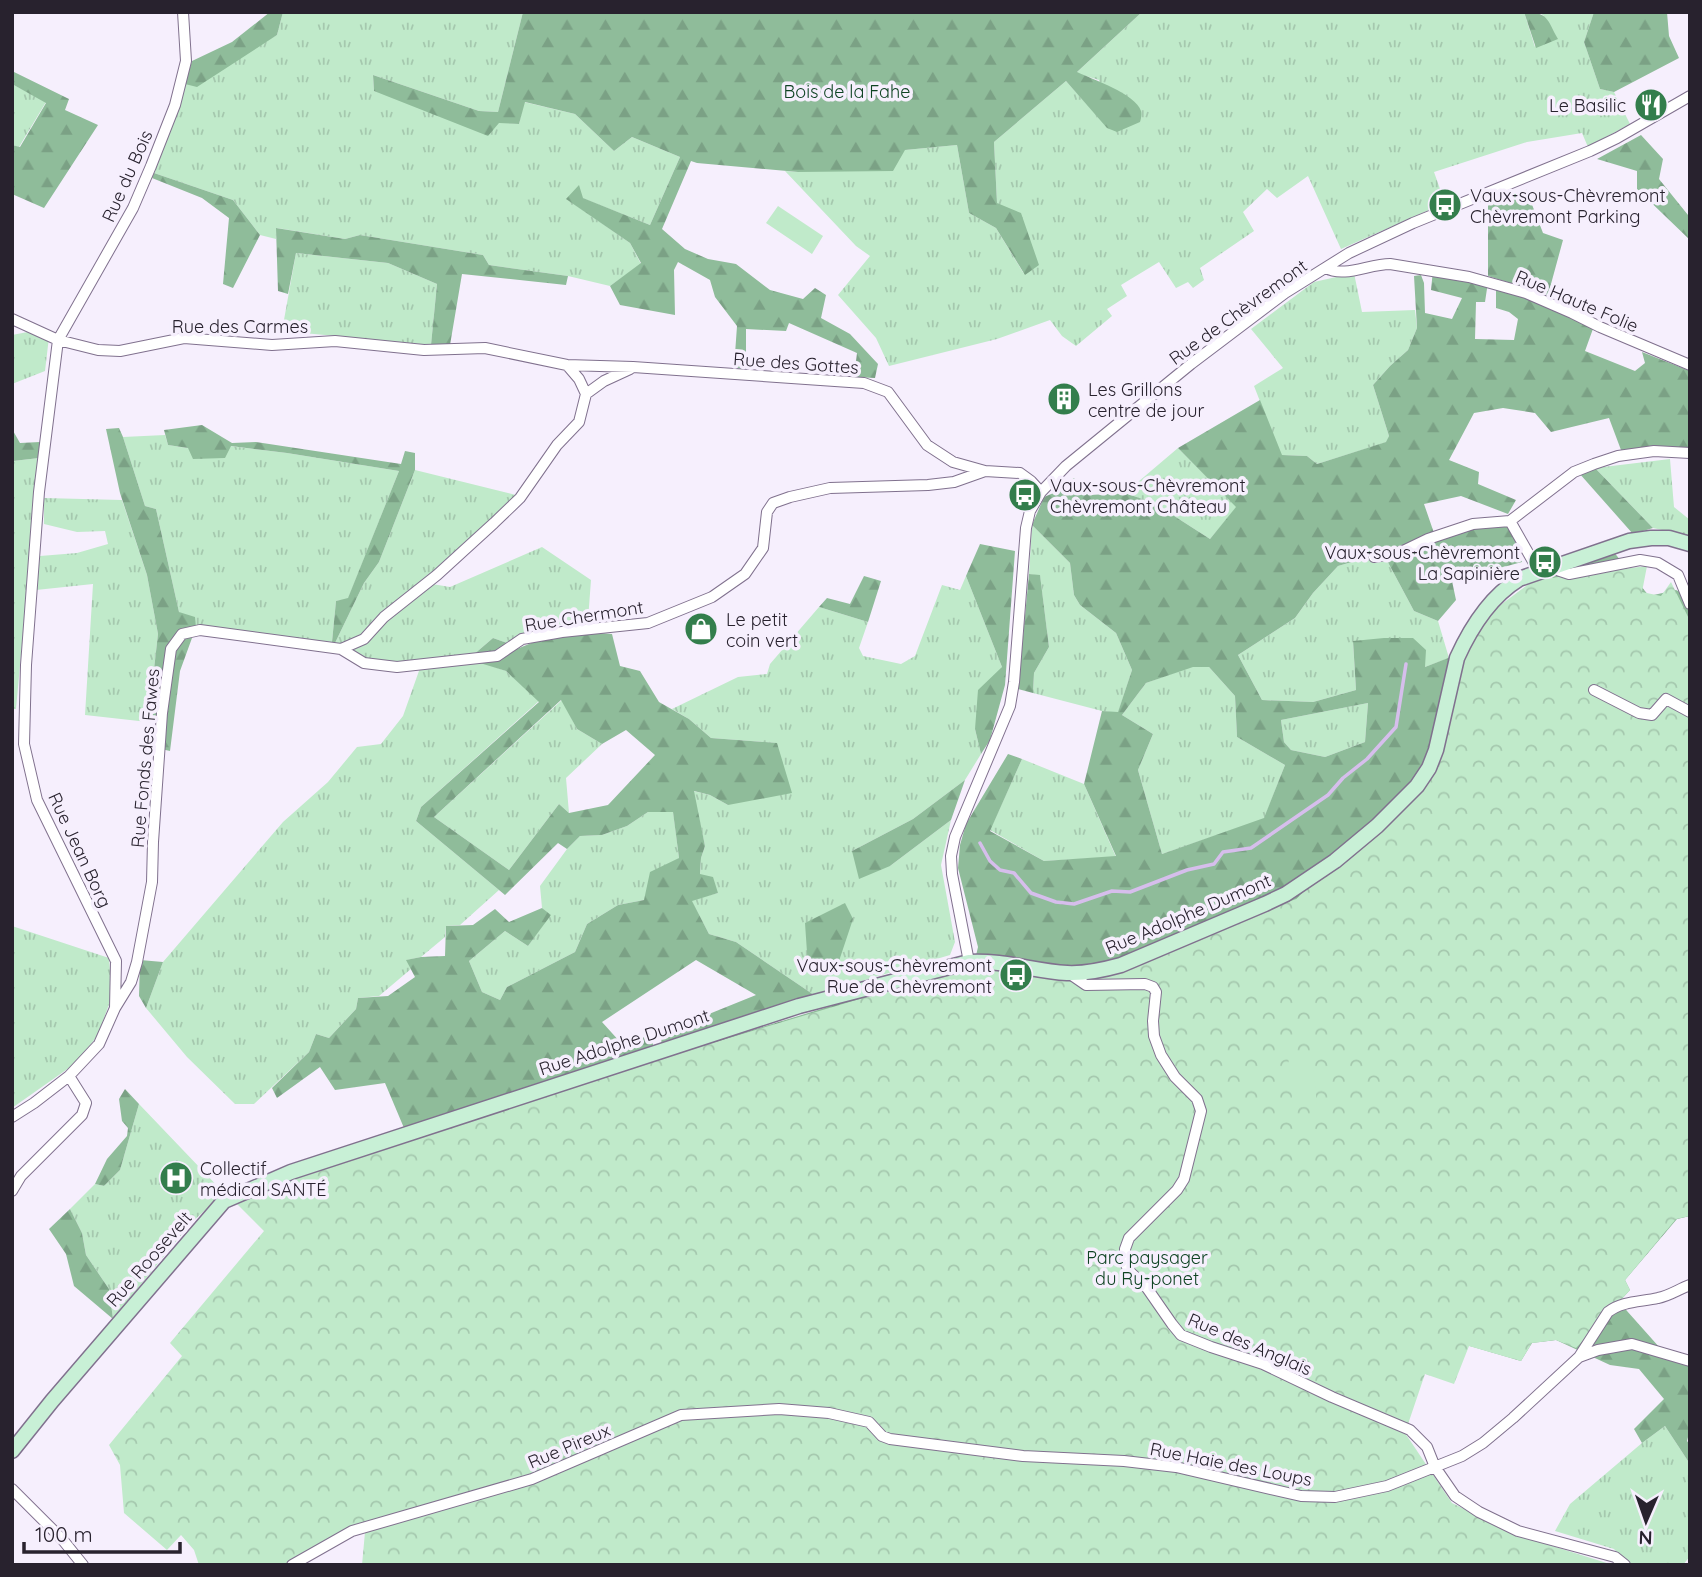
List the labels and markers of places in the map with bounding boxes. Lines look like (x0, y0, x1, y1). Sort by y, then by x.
restaurant icon: Le Basilic (1632, 86, 1670, 124)
place label: Le Basilic (1549, 94, 1626, 117)
place label: Vaux-sous-Chèvremont Chèvremont Parking (1470, 184, 1666, 228)
bus stop icon: Vaux-sous-Chèvremont Chèvremont Parking (1426, 186, 1464, 224)
place label: Les Grillons centre de jour (1088, 378, 1205, 422)
building icon: Les Grillons centre de jour (1045, 380, 1083, 418)
place label: Vaux-sous-Chèvremont Chèvremont Château (1050, 474, 1246, 518)
bus stop icon: Vaux-sous-Chèvremont Chèvremont Château (1006, 476, 1044, 514)
place label: Vaux-sous-Chèvremont La Sapinière (1324, 541, 1520, 585)
bus stop icon: Vaux-sous-Chèvremont La Sapinière (1526, 543, 1564, 581)
place label: Le petit coin vert (726, 608, 798, 652)
shop icon: Le petit coin vert (682, 610, 720, 648)
place label: Vaux-sous-Chèvremont Rue de Chèvremont (796, 954, 992, 998)
bus stop icon: Vaux-sous-Chèvremont Rue de Chèvremont (997, 956, 1035, 994)
place label: Collectif médical SANTÉ (200, 1157, 327, 1201)
hospital icon: Collectif médical SANTÉ (157, 1159, 195, 1197)

